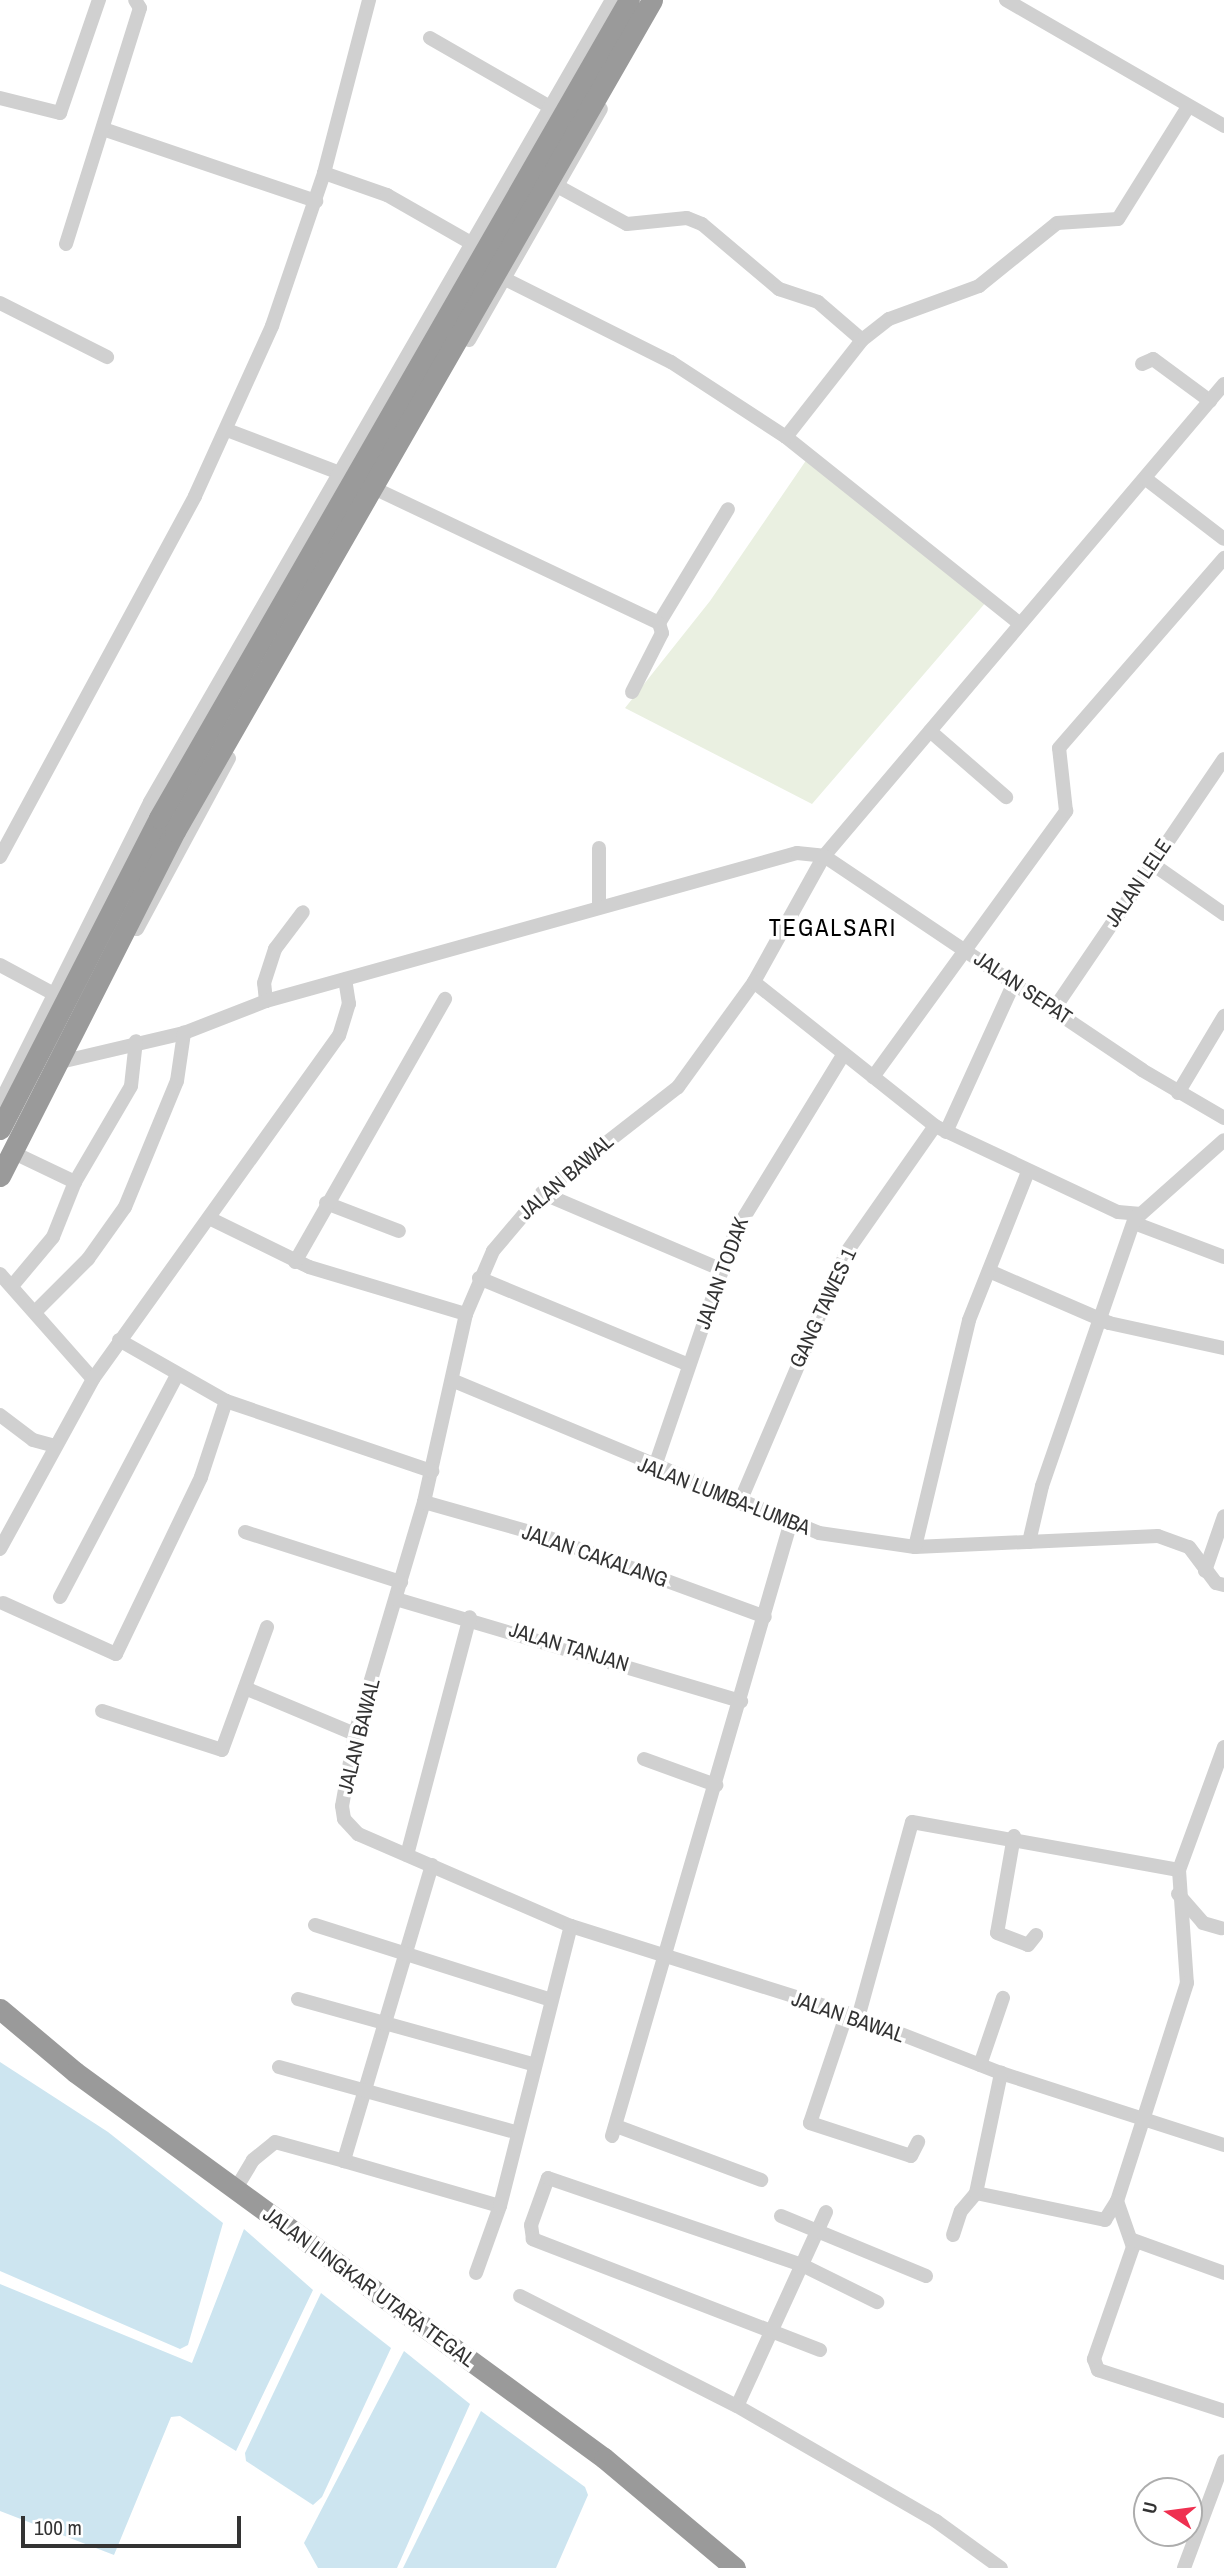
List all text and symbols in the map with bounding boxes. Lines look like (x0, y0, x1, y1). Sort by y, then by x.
street label: JALAN LELE (1099, 834, 1177, 932)
district label: TEGALSARI (770, 914, 896, 942)
street label: JALAN SEPAT (969, 946, 1077, 1030)
street label: JALAN BAWAL (513, 1129, 619, 1225)
street label: JALAN TODAK (690, 1214, 754, 1332)
street label: GANG TAWES 1 (784, 1244, 862, 1372)
street label: JALAN LUMBA-LUMBA (634, 1451, 814, 1541)
street label: JALAN CAKALANG (519, 1519, 671, 1593)
street label: JALAN TANJAN (506, 1617, 632, 1677)
street label: JALAN BAWAL (333, 1676, 385, 1796)
street label: JALAN BAWAL (788, 1986, 908, 2048)
street label: JALAN LINGKAR UTARA TEGAL (258, 2201, 480, 2373)
north arrow (1133, 2477, 1203, 2547)
text: U (1136, 2499, 1163, 2516)
scale bar (24, 2502, 245, 2546)
text: 100 m (34, 2513, 82, 2542)

